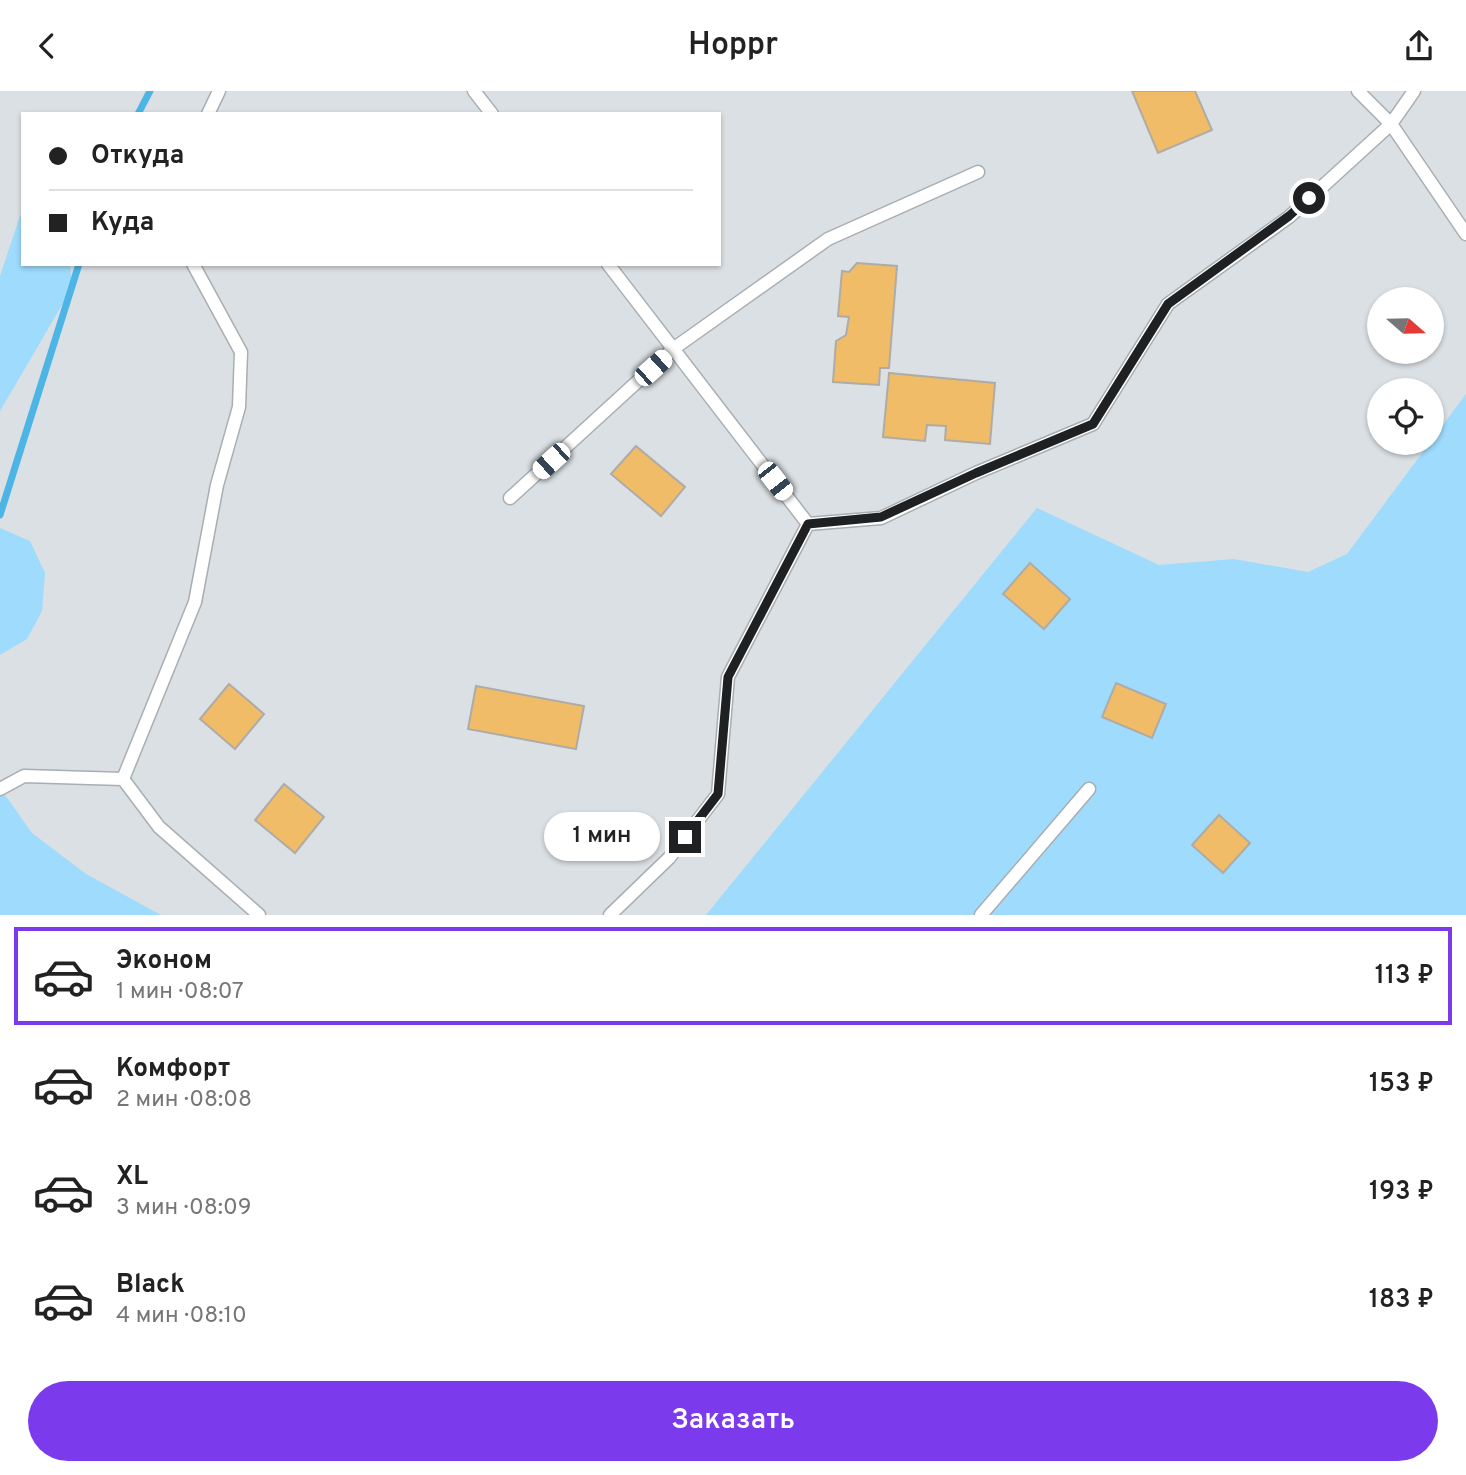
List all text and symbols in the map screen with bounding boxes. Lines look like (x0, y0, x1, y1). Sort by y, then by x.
text: Hoppr (688, 26, 778, 66)
icon: back (28, 27, 66, 65)
icon: share (1400, 27, 1438, 65)
text: Откуда (91, 140, 184, 173)
route start (1293, 182, 1325, 214)
text: Куда (91, 207, 154, 240)
north arrow (1367, 287, 1444, 364)
map controls (1367, 287, 1444, 455)
car (631, 346, 676, 390)
button: locate (1367, 378, 1444, 455)
car (529, 439, 574, 483)
car (754, 458, 797, 504)
callout: 1 мин (545, 813, 660, 861)
route end (669, 821, 701, 853)
text: 1 мин (573, 822, 631, 851)
icon: car (32, 945, 95, 1008)
text: Эконом (116, 945, 212, 978)
text: 113 ₽ (1375, 960, 1434, 993)
text: 1 мин · 08:07 (116, 978, 244, 1007)
icon: car (32, 1053, 95, 1116)
text: Комфорт (116, 1053, 230, 1086)
text: 153 ₽ (1369, 1068, 1434, 1101)
text: 2 мин · 08:08 (116, 1086, 252, 1115)
icon: car (32, 1161, 95, 1224)
text: XL (116, 1161, 148, 1194)
text: 193 ₽ (1369, 1176, 1434, 1209)
text: 3 мин · 08:09 (116, 1194, 251, 1223)
icon: car (32, 1269, 95, 1332)
text: Black (116, 1269, 185, 1302)
text: 183 ₽ (1369, 1284, 1434, 1317)
text: 4 мин · 08:10 (116, 1302, 247, 1331)
button: Заказать (28, 1381, 1438, 1461)

